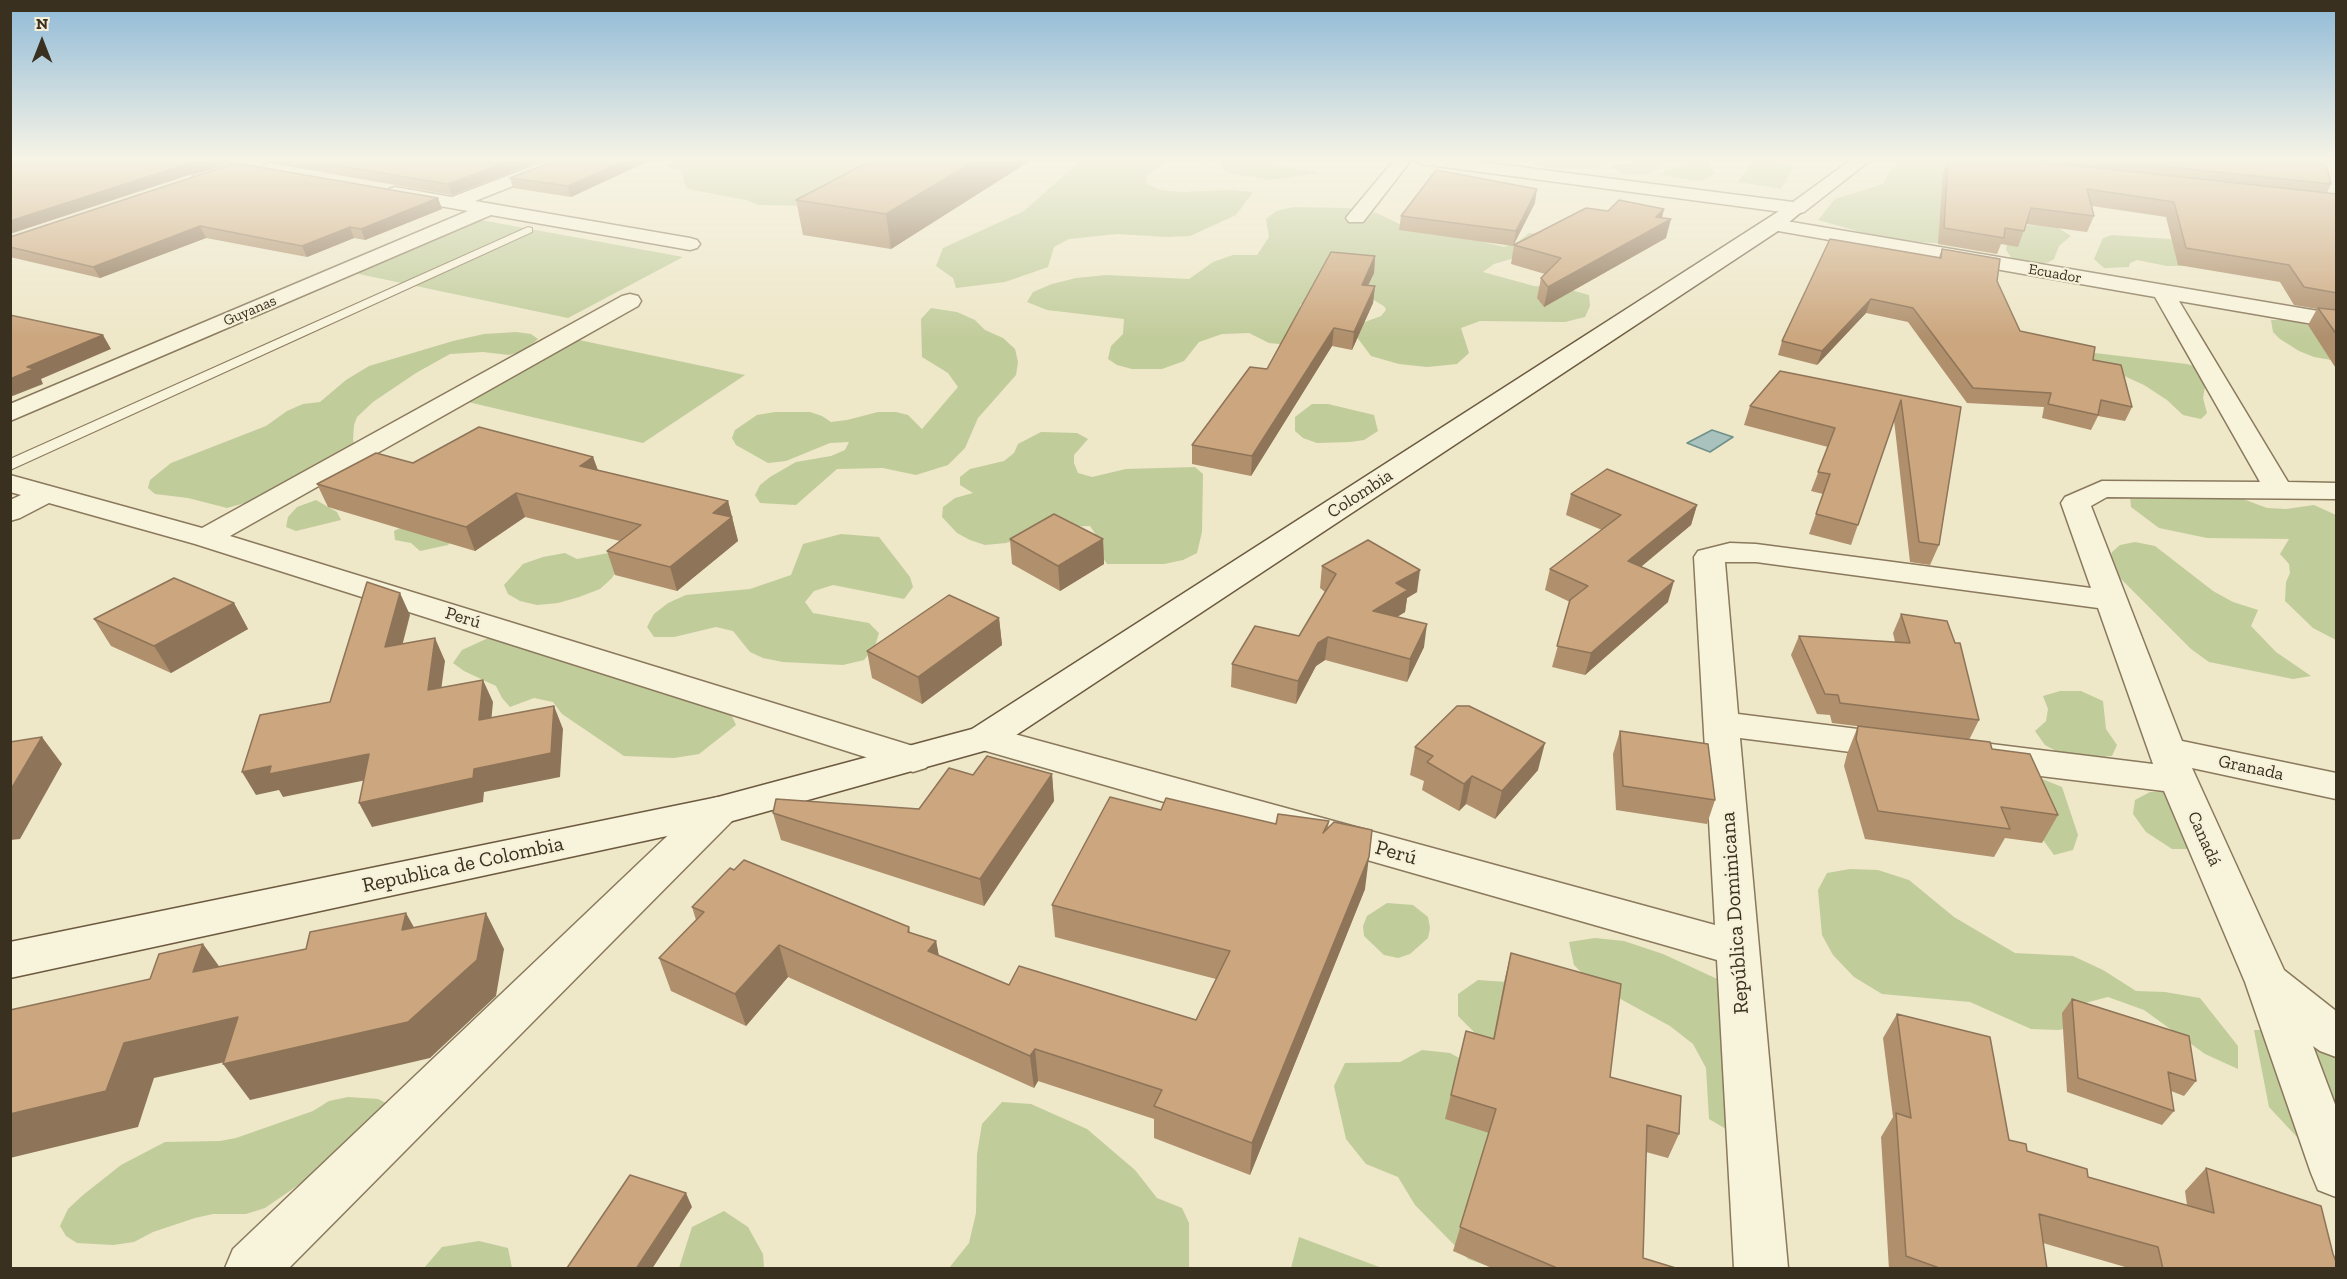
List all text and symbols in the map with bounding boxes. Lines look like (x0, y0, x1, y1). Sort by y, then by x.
north arrow (12, 12, 72, 72)
text: N (36, 14, 48, 33)
street label: Ecuador (2027, 260, 2083, 288)
street label: Guyanas (221, 292, 279, 330)
street label: Colombia (1323, 465, 1397, 523)
street label: Perú (443, 602, 483, 634)
street label: Granada (2216, 751, 2286, 785)
street label: Canadá (2182, 808, 2226, 870)
street label: República Dominicana (1715, 811, 1755, 1015)
street label: Republica de Colombia (360, 831, 566, 899)
street label: Perú (1372, 835, 1420, 871)

